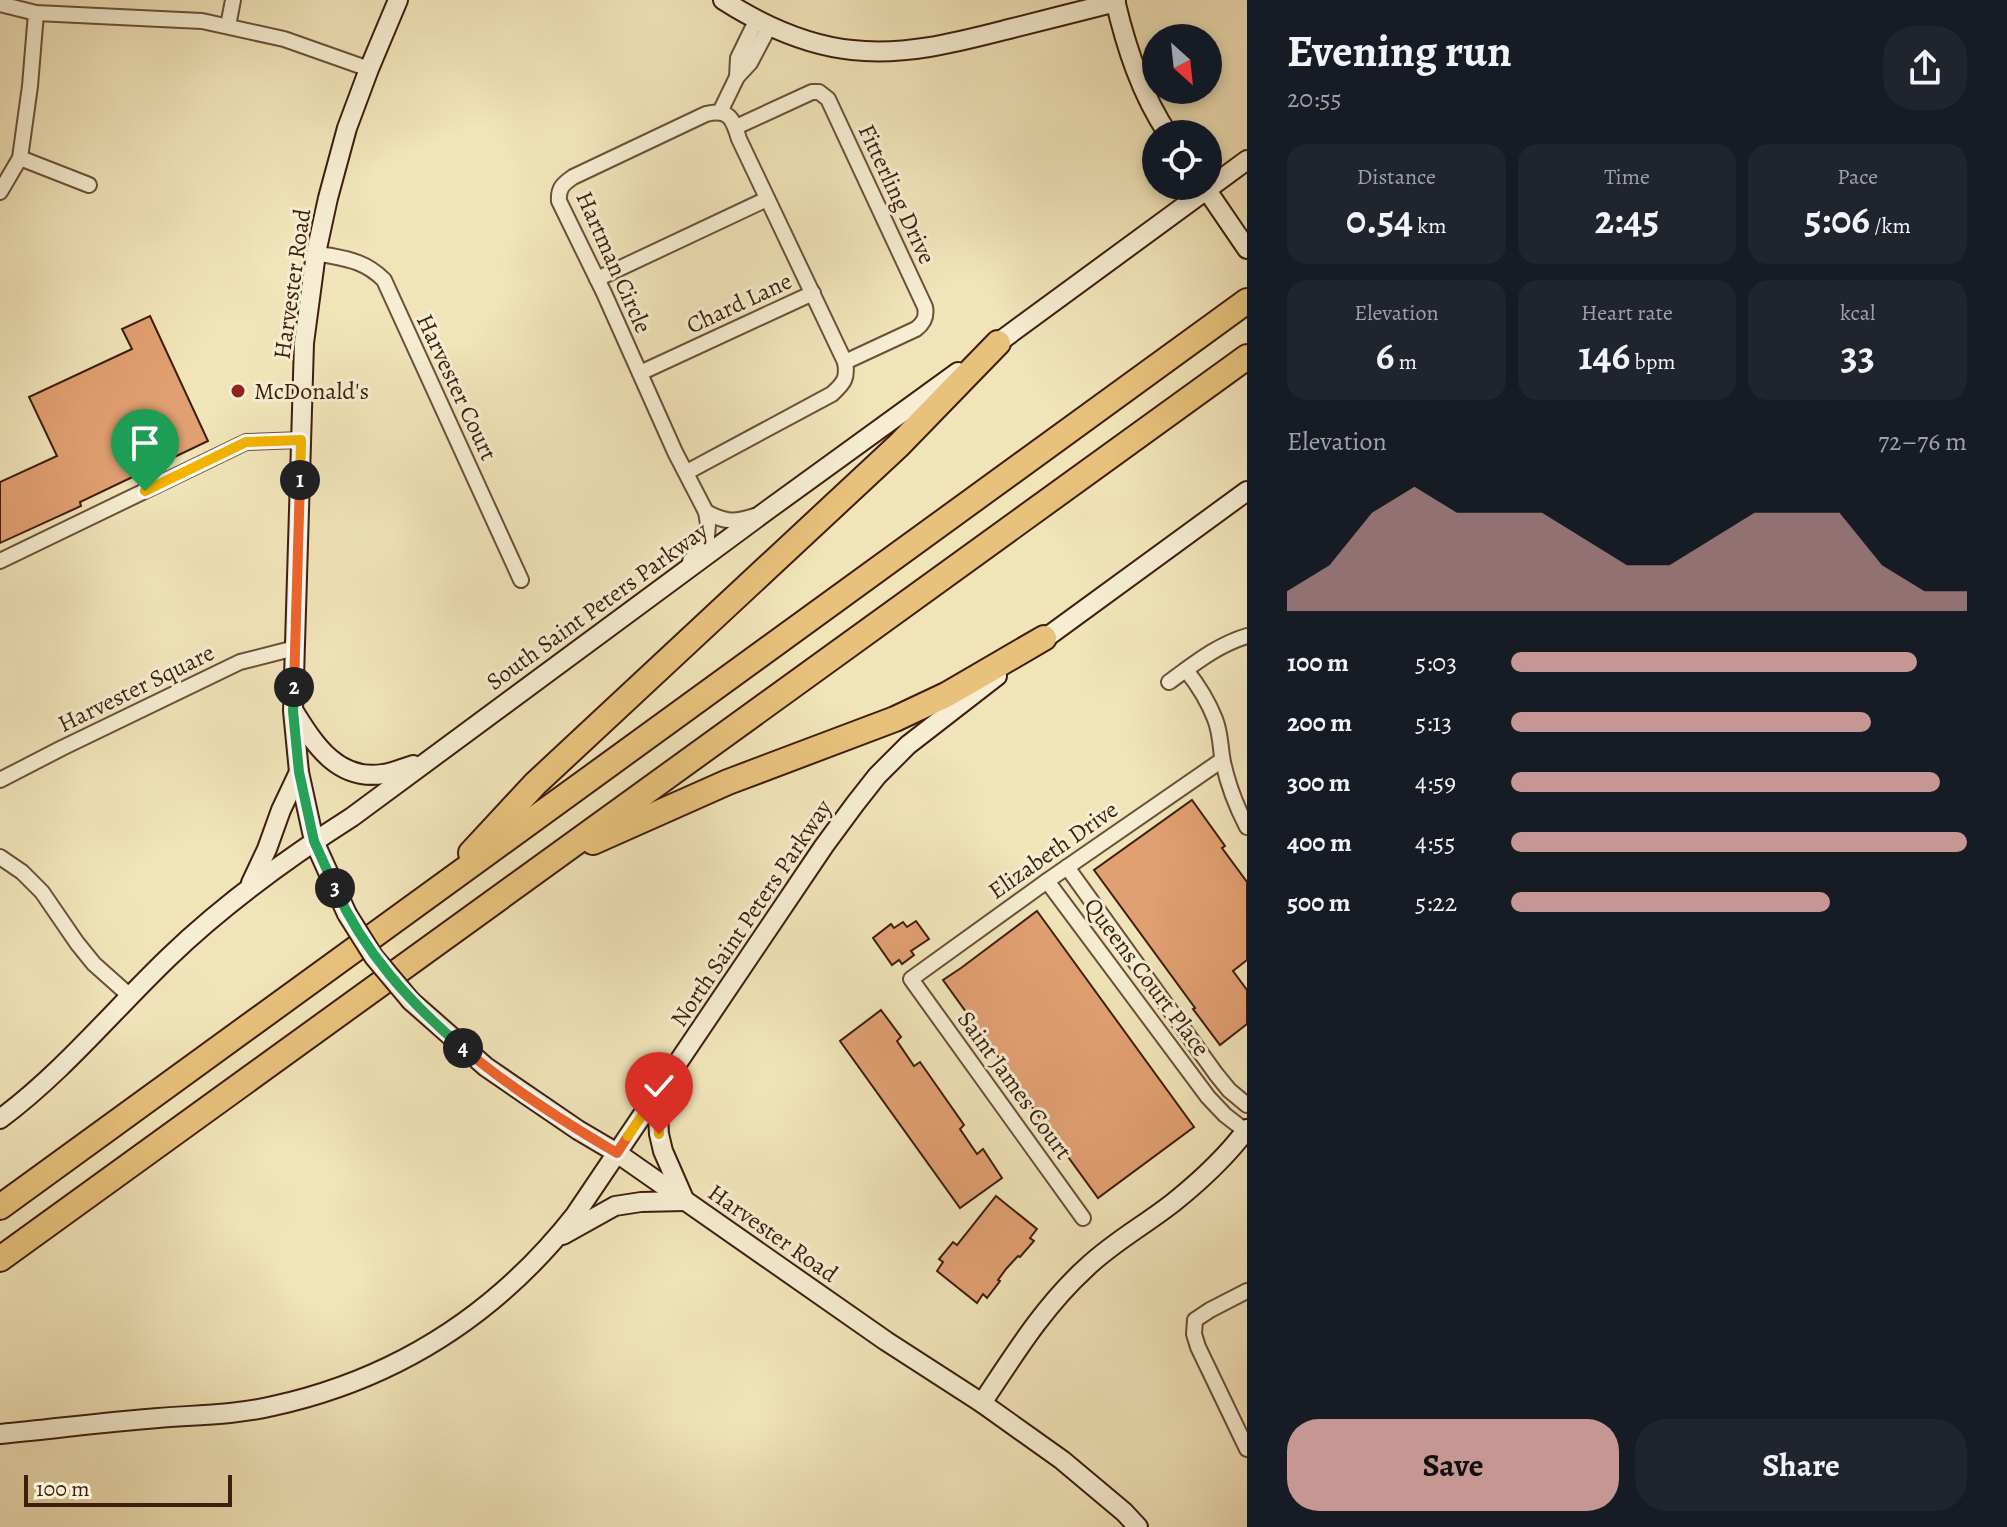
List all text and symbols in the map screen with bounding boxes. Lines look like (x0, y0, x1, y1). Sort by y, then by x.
text: Evening run (1287, 21, 1512, 81)
north arrow (1142, 24, 1222, 104)
map controls (1142, 24, 1222, 200)
button: share (1883, 26, 1967, 110)
text: 20:55 (1287, 81, 1342, 116)
street label: Fitterling Drive (851, 119, 943, 269)
button: locate (1142, 120, 1222, 200)
text: Distance (1357, 162, 1436, 192)
text: Time (1604, 162, 1650, 192)
text: Pace (1837, 162, 1878, 192)
street label: Hartman Circle (568, 186, 660, 338)
text: 0.54 (1346, 192, 1413, 247)
text: 2:45 (1595, 192, 1659, 247)
text: 5:06 (1805, 192, 1870, 247)
street label: Harvester Road (266, 207, 318, 361)
text: km (1413, 211, 1447, 241)
text: /km (1870, 211, 1911, 241)
street label: Chard Lane (681, 265, 797, 341)
text: Elevation (1354, 298, 1439, 328)
text: Heart rate (1581, 298, 1673, 328)
text: kcal (1840, 298, 1875, 328)
street label: Harvester Court (409, 309, 505, 466)
text: 6 (1376, 328, 1394, 383)
text: 146 (1578, 328, 1630, 383)
text: 33 (1840, 328, 1875, 383)
text: m (1394, 347, 1417, 377)
text: bpm (1630, 347, 1676, 377)
place label: McDonald's (254, 375, 369, 407)
marker: McDonald's (229, 382, 247, 400)
pin (111, 409, 179, 491)
icon: arrive (123, 421, 167, 465)
text: Elevation (1287, 424, 1387, 459)
text: 72–76 m (1878, 424, 1967, 459)
pin: 1 (280, 460, 320, 500)
text: 1 (296, 465, 304, 495)
street label: South Saint Peters Parkway (480, 514, 715, 697)
street label: Harvester Square (53, 636, 219, 740)
text: 100 m (1287, 645, 1349, 680)
text: 5:03 (1415, 645, 1457, 680)
pin: 2 (274, 667, 314, 707)
text: 2 (289, 672, 299, 702)
text: 200 m (1287, 705, 1352, 740)
text: 5:13 (1415, 705, 1452, 740)
text: 300 m (1287, 765, 1351, 800)
text: 4:59 (1415, 765, 1456, 800)
street label: North Saint Peters Parkway (663, 793, 839, 1033)
street label: Elizabeth Drive (982, 793, 1124, 907)
text: 400 m (1287, 825, 1352, 860)
text: 4:55 (1415, 825, 1455, 860)
pin: 3 (315, 868, 355, 908)
text: 3 (330, 873, 340, 903)
text: 500 m (1287, 885, 1351, 920)
text: 5:22 (1415, 885, 1457, 920)
street label: Queens Court Place (1077, 891, 1217, 1063)
street label: Saint James Court (950, 1004, 1080, 1166)
pin: 4 (443, 1028, 483, 1068)
text: 4 (458, 1033, 468, 1063)
pin (625, 1052, 693, 1134)
icon: check (637, 1064, 681, 1108)
street label: Harvester Road (702, 1176, 844, 1290)
button: Save (1287, 1419, 1619, 1511)
button: Share (1635, 1419, 1967, 1511)
scale bar (24, 1471, 232, 1507)
text: 100 m (36, 1474, 90, 1504)

